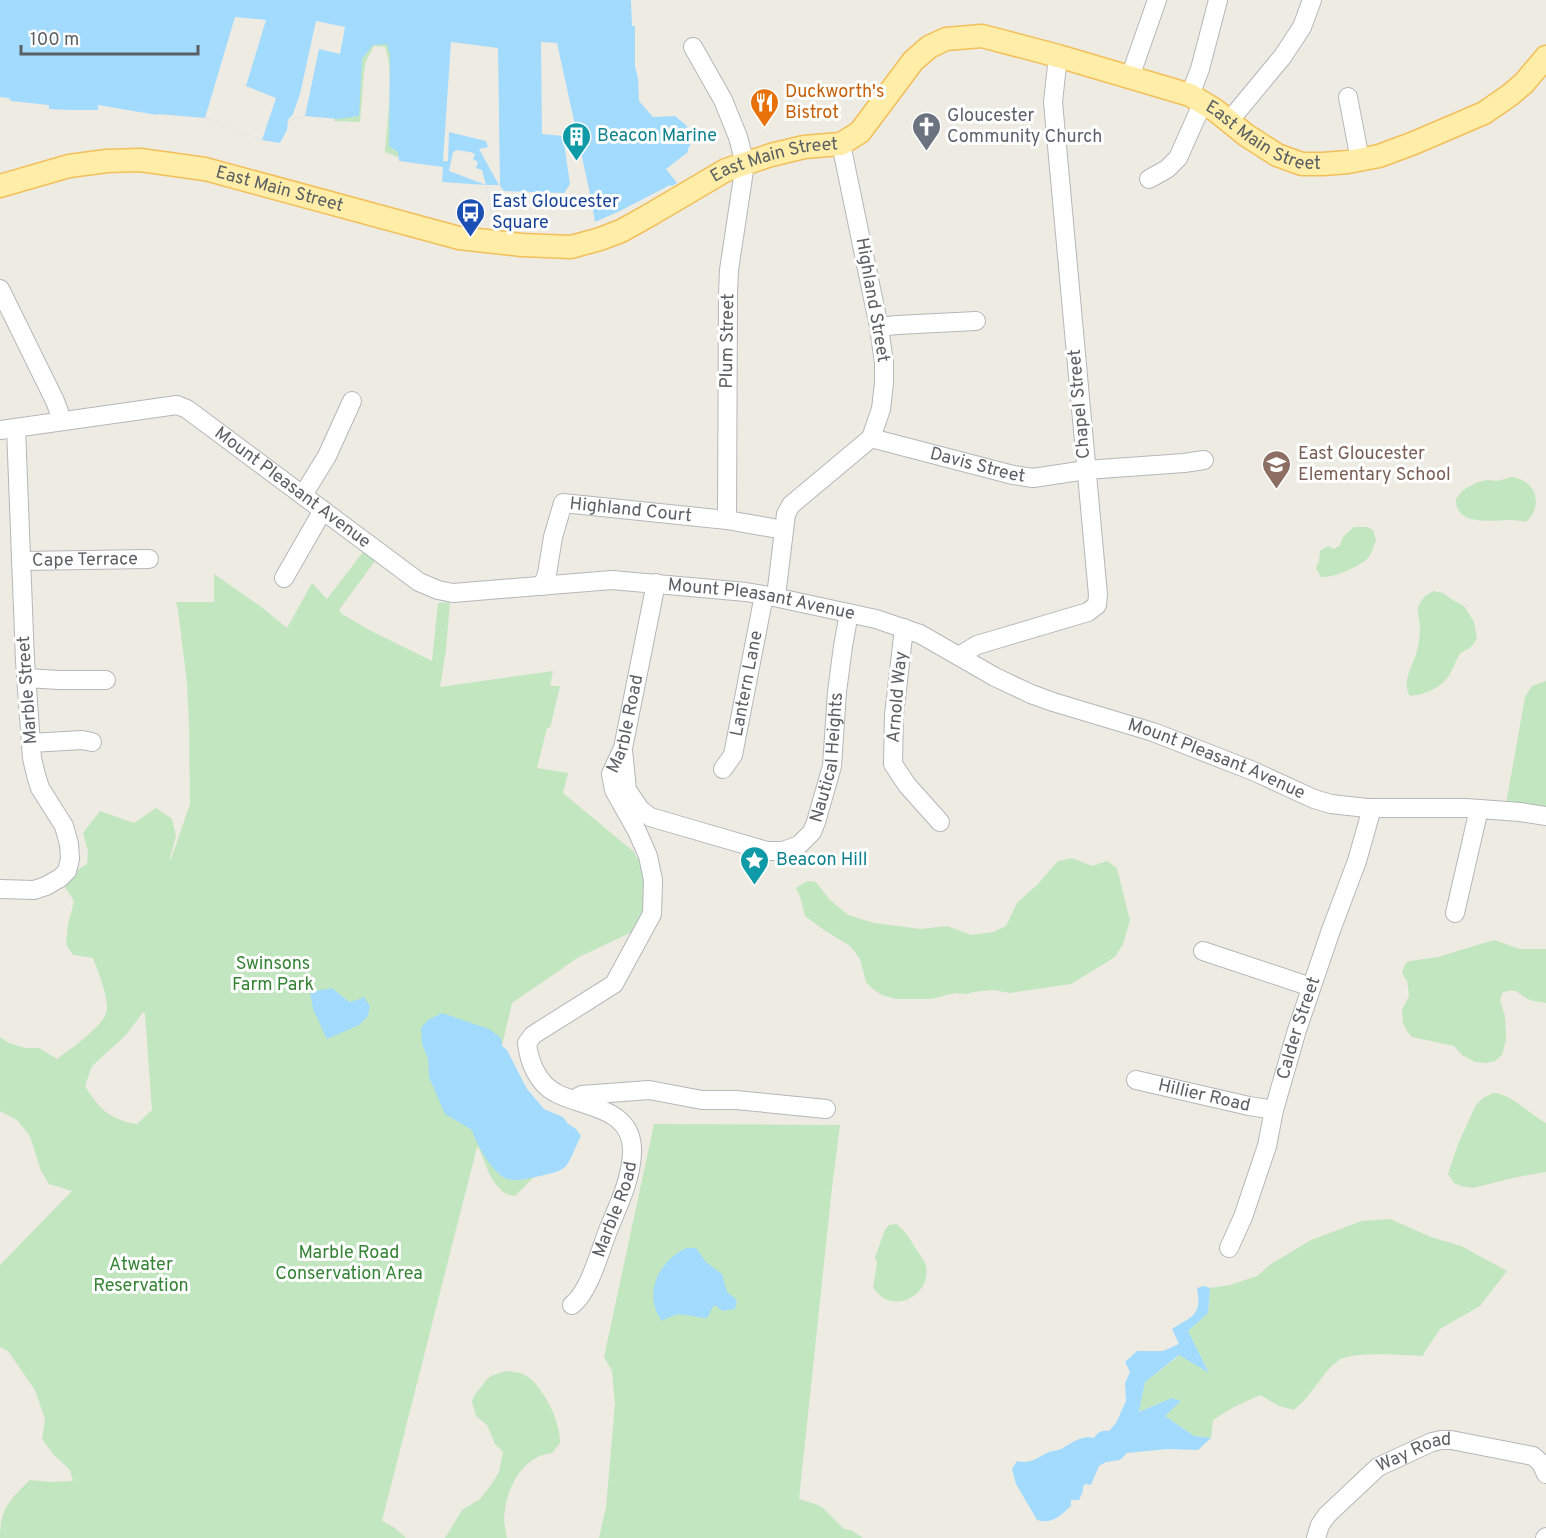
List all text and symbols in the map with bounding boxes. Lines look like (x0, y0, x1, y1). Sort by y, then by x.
scale bar (21, 18, 198, 56)
text: 100 m (30, 29, 79, 52)
place label: Duckworth's Bistrot (785, 81, 884, 125)
restaurant icon: Duckworth's Bistrot (748, 86, 780, 128)
street label: East Main Street (1201, 95, 1321, 176)
place label: Gloucester Community Church (947, 105, 1102, 149)
church icon: Gloucester Community Church (910, 110, 942, 152)
building icon: Beacon Marine (560, 120, 592, 162)
place label: Beacon Marine (597, 125, 717, 148)
street label: East Main Street (706, 133, 839, 188)
street label: East Main Street (213, 161, 346, 218)
place label: East Gloucester Square (492, 191, 619, 235)
bus stop icon: East Gloucester Square (455, 196, 487, 238)
street label: Highland Street (850, 236, 894, 364)
street label: Plum Street (716, 293, 740, 389)
street label: Chapel Street (1064, 348, 1096, 460)
street label: Mount Pleasant Avenue (210, 422, 375, 553)
street label: Davis Street (927, 442, 1027, 488)
place label: East Gloucester Elementary School (1298, 443, 1451, 487)
school or university icon: East Gloucester Elementary School (1261, 448, 1293, 490)
street label: Highland Court (568, 492, 693, 528)
street label: Cape Terrace (32, 548, 138, 572)
street label: Mount Pleasant Avenue (667, 574, 857, 626)
street label: Lantern Lane (725, 629, 768, 738)
street label: Marble Street (13, 635, 43, 745)
street label: Arnold Way (883, 650, 913, 744)
street label: Marble Road (601, 673, 649, 777)
street label: Nautical Heights (805, 692, 848, 825)
street label: Mount Pleasant Avenue (1125, 714, 1309, 805)
place icon: Beacon Hill (739, 844, 771, 886)
place label: Beacon Hill (776, 849, 867, 872)
park label: Swinsons Farm Park (232, 953, 314, 997)
street label: Calder Street (1272, 974, 1326, 1082)
street label: Hillier Road (1156, 1074, 1253, 1117)
street label: Marble Road (588, 1160, 643, 1261)
park label: Marble Road Conservation Area (275, 1242, 423, 1286)
park label: Atwater Reservation (93, 1254, 189, 1298)
street label: Way Road (1373, 1429, 1451, 1478)

